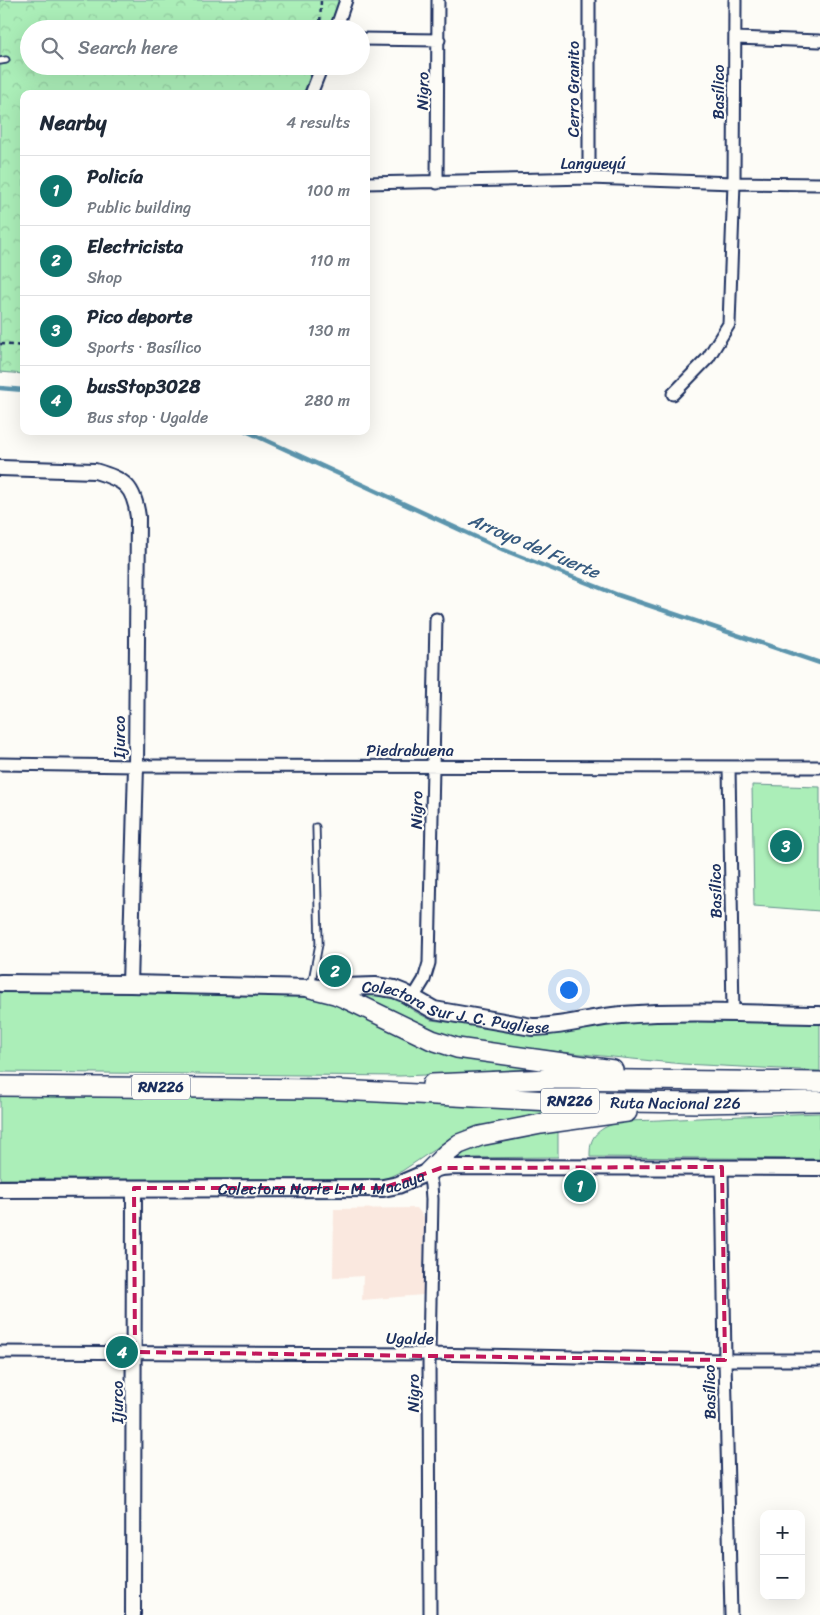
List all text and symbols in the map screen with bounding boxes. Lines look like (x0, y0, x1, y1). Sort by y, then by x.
search box (20, 20, 370, 75)
text: Search here (78, 31, 178, 64)
icon: search (38, 34, 66, 62)
street label: Cerro Granito (559, 41, 588, 137)
street label: Basílico (704, 65, 733, 119)
street label: Nigro (408, 72, 437, 110)
text: Nearby (40, 104, 106, 142)
text: 4 results (286, 108, 350, 137)
street label: Langueyú (560, 149, 626, 178)
text: Policía (87, 160, 143, 193)
text: 1 (53, 176, 59, 205)
text: 100 m (306, 176, 350, 205)
text: Public building (87, 193, 191, 222)
text: Electricista (87, 230, 183, 263)
text: 2 (51, 246, 61, 275)
text: 110 m (310, 246, 350, 275)
text: Shop (87, 263, 122, 292)
text: Pico deporte (87, 300, 193, 333)
text: 3 (52, 316, 60, 345)
text: 130 m (308, 316, 350, 345)
text: Sports · Basílico (87, 333, 201, 362)
text: busStop3028 (87, 370, 201, 403)
text: 4 (51, 386, 61, 415)
text: 280 m (305, 386, 350, 415)
text: Bus stop · Ugalde (87, 403, 208, 432)
water label: Arroyo del Fuerte (463, 504, 607, 589)
street label: Ijurco (105, 716, 134, 759)
street label: Piedrabuena (366, 736, 454, 765)
street label: Nigro (402, 791, 431, 829)
pin: 3 (770, 827, 802, 865)
street label: Basílico (701, 863, 730, 919)
pin: 2 (319, 952, 351, 990)
street label: Colectora Sur J. C. Pugliese (361, 972, 550, 1042)
your location (556, 977, 582, 1003)
road number: RN226 (132, 1074, 190, 1100)
road number: RN226 (541, 1088, 599, 1114)
street label: Ruta Nacional 226 (610, 1088, 741, 1118)
street label: Colectora Norte L. M. Macaya (218, 1161, 429, 1203)
pin: 1 (564, 1167, 596, 1205)
street label: Ugalde (386, 1324, 434, 1353)
pin: 4 (106, 1333, 138, 1371)
street label: Basílico (695, 1364, 724, 1420)
street label: Nigro (399, 1374, 428, 1412)
street label: Ijurco (103, 1381, 132, 1424)
map controls (760, 1510, 805, 1600)
button: + (760, 1510, 805, 1555)
button: − (760, 1555, 805, 1600)

